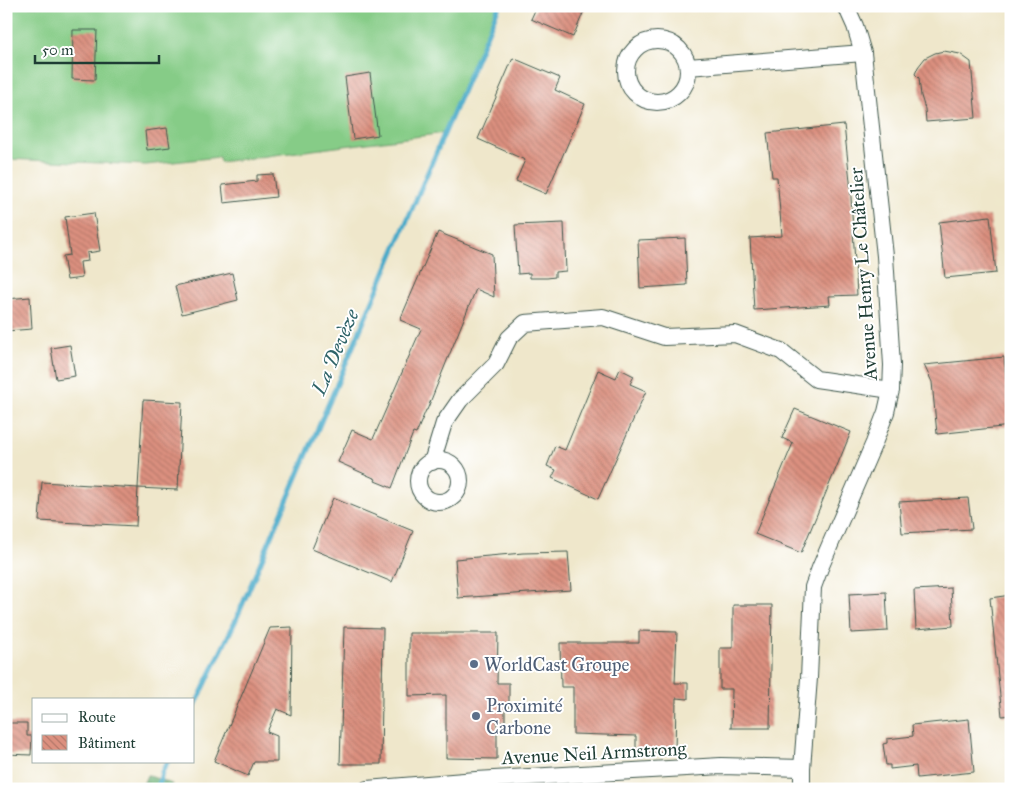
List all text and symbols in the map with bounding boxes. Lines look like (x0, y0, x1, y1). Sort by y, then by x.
scale bar (35, 32, 159, 64)
text: 50 m (42, 41, 74, 59)
street label: Avenue Henry Le Châtelier (844, 166, 882, 382)
water label: La Devèze (306, 305, 364, 399)
place label: WorldCast Groupe (484, 653, 630, 676)
marker: WorldCast Groupe (468, 658, 480, 670)
place label: Proximité Carbone (486, 694, 563, 739)
legend (32, 698, 195, 762)
text: Route (78, 708, 116, 726)
marker: Proximité Carbone (470, 710, 482, 722)
text: Bâtiment (78, 734, 137, 752)
street label: Avenue Neil Armstrong (500, 737, 687, 770)

